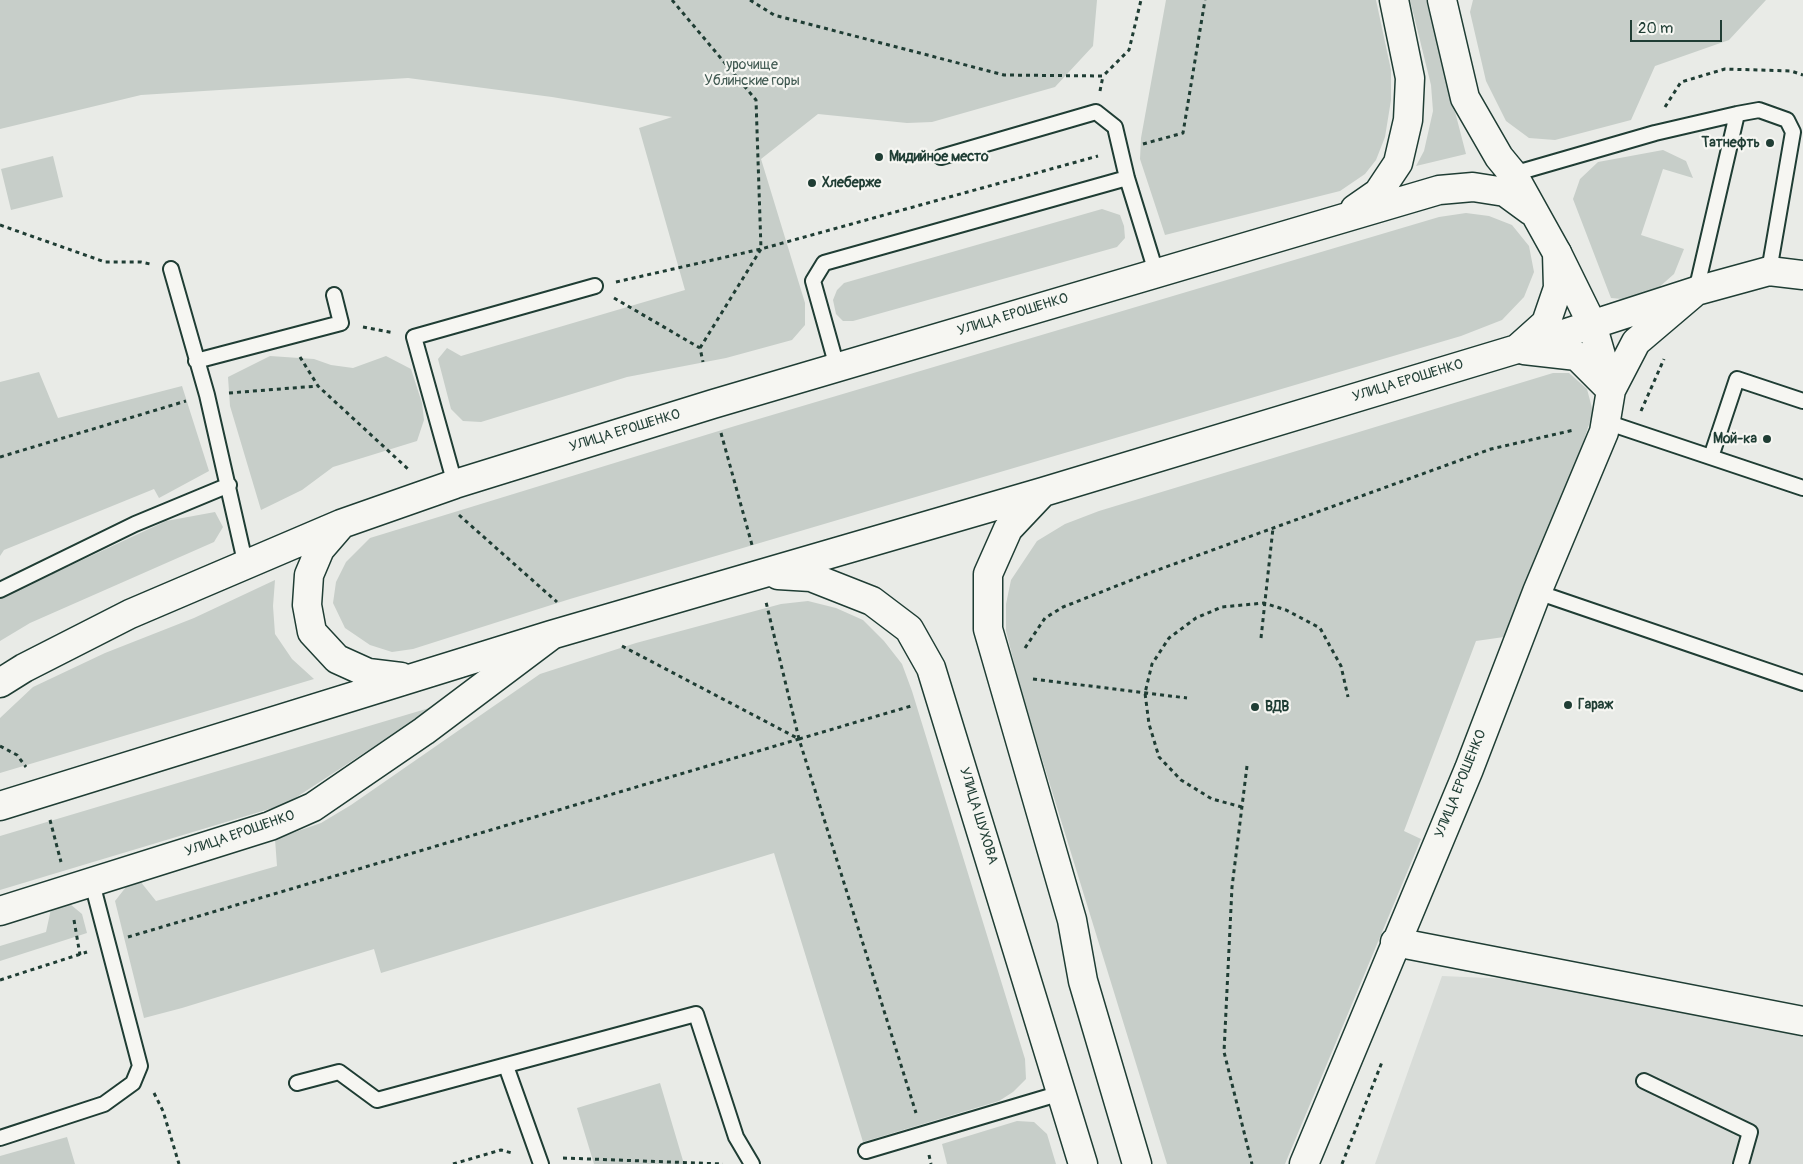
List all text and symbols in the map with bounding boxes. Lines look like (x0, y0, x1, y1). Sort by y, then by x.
scale bar (1633, 10, 1726, 42)
text: 20 m (1638, 19, 1673, 38)
park label: урочище Ублинские горы (704, 57, 800, 90)
place label: Татнефть (1701, 135, 1760, 151)
marker: Татнефть (1764, 137, 1776, 149)
place label: Мидийное место (889, 149, 989, 165)
marker: Мидийное место (873, 151, 885, 163)
place label: Хлеберже (822, 175, 881, 191)
marker: Хлеберже (806, 177, 818, 189)
street label: УЛИЦА ЕРОШЕНКО (956, 290, 1070, 340)
street label: УЛИЦА ЕРОШЕНКО (1351, 356, 1465, 406)
street label: УЛИЦА ЕРОШЕНКО (568, 406, 682, 456)
place label: Мой-ка (1713, 431, 1757, 447)
marker: Мой-ка (1761, 433, 1773, 445)
place label: Гараж (1578, 697, 1613, 713)
place label: ВДВ (1265, 699, 1289, 715)
marker: Гараж (1562, 699, 1574, 711)
marker: ВДВ (1249, 701, 1261, 713)
street label: УЛИЦА ЕРОШЕНКО (1432, 728, 1490, 840)
street label: УЛИЦА ШУХОВА (955, 765, 1001, 867)
street label: УЛИЦА ЕРОШЕНКО (183, 807, 297, 861)

